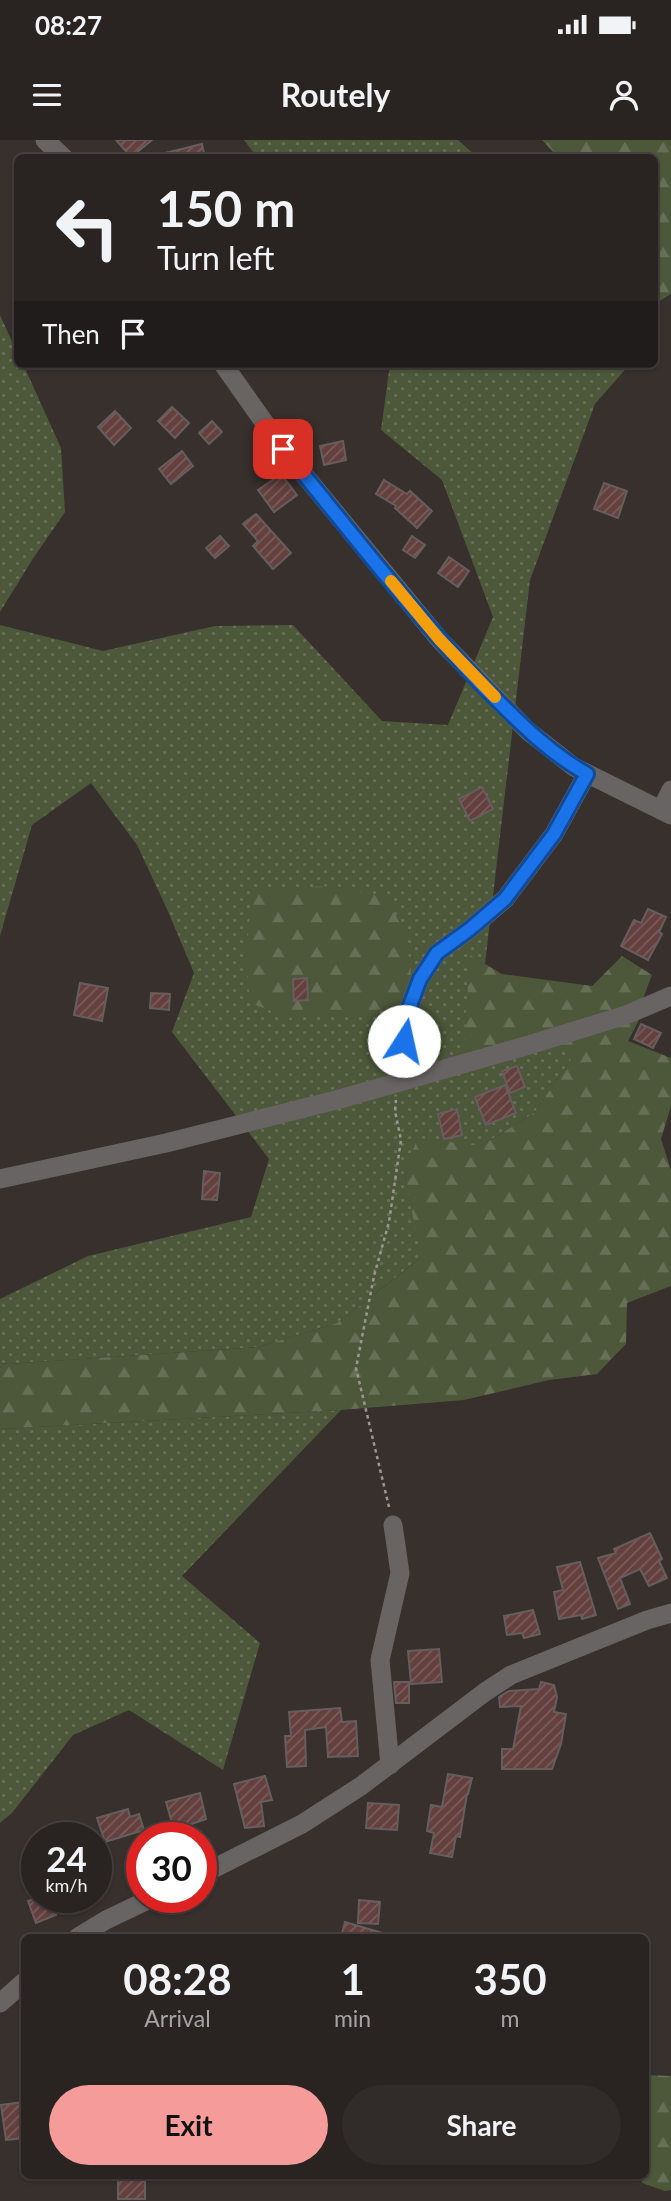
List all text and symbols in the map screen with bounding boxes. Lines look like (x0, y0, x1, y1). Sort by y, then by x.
text: 08:27 (35, 9, 102, 41)
text: Routely (281, 75, 390, 114)
icon: menu (28, 76, 66, 114)
icon: person (605, 76, 643, 114)
text: 150 m (157, 179, 295, 237)
icon: left (42, 182, 133, 273)
text: Turn left (157, 238, 274, 277)
icon: arrive (114, 315, 152, 353)
text: Then (42, 318, 100, 350)
pin (253, 419, 313, 479)
icon: arrive (264, 430, 302, 468)
position arrow (367, 1004, 441, 1078)
speed limit sign: 30 (126, 1822, 217, 1913)
text: 24 (46, 1837, 87, 1879)
text: km/h (45, 1874, 88, 1896)
text: 08:28 (123, 1954, 232, 2004)
text: 1 (340, 1954, 365, 2004)
text: 350 (474, 1954, 547, 2004)
text: Arrival (144, 2004, 211, 2032)
text: min (334, 2004, 371, 2032)
text: m (501, 2004, 520, 2032)
button: Exit (49, 2085, 328, 2165)
button: Share (342, 2085, 621, 2165)

